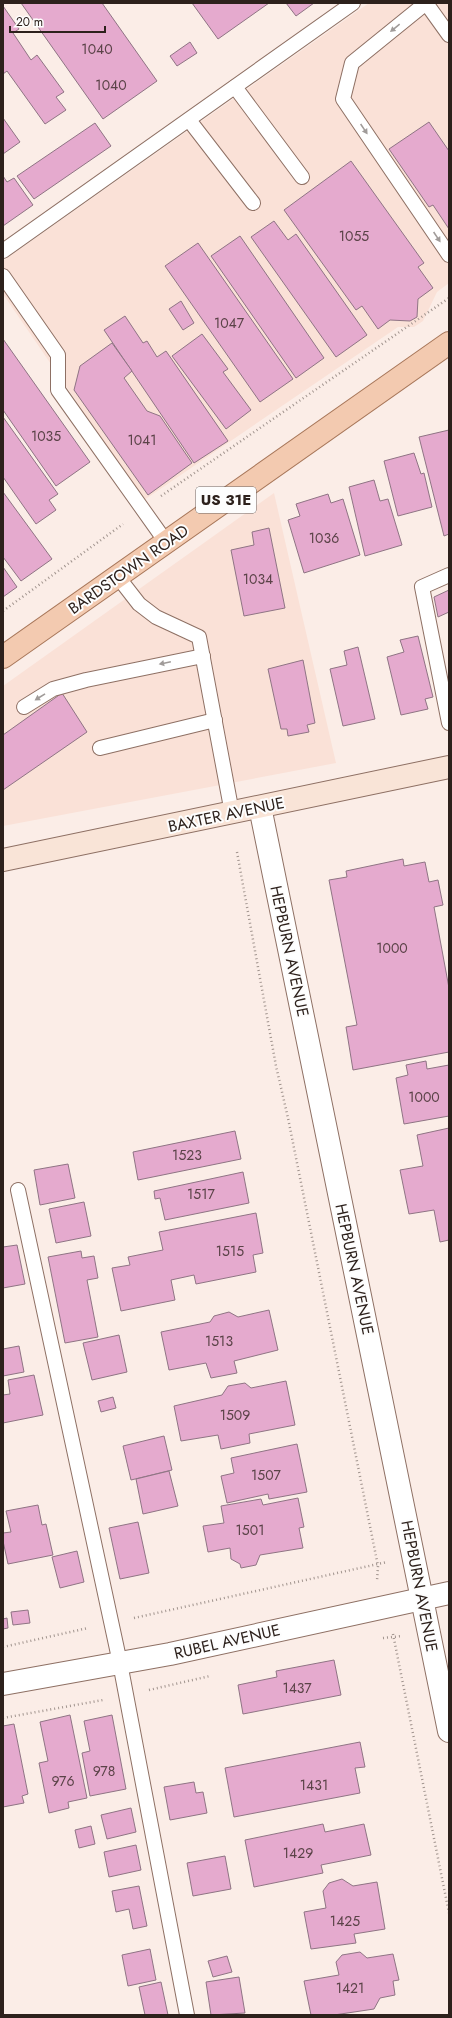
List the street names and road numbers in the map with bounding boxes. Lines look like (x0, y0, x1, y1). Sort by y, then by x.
road number: US 31E (196, 487, 256, 513)
street label: BARDSTOWN ROAD (63, 519, 193, 620)
street label: BAXTER AVENUE (166, 791, 286, 838)
street label: HEPBURN AVENUE (264, 883, 315, 1019)
street label: HEPBURN AVENUE (329, 1201, 380, 1337)
street label: HEPBURN AVENUE (395, 1518, 444, 1654)
street label: RUBEL AVENUE (172, 1618, 282, 1665)

